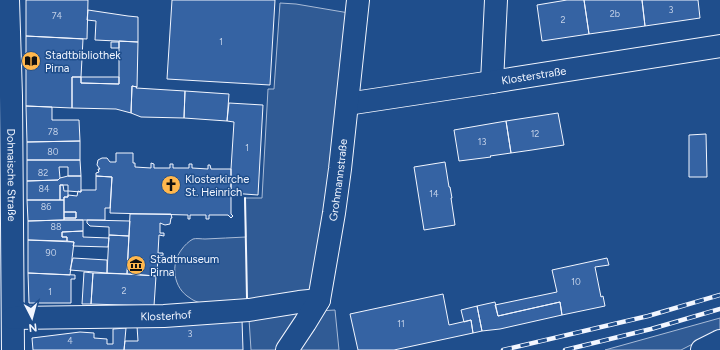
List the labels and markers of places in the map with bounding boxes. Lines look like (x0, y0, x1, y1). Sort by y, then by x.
place label: Stadtbibliothek Pirna (45, 49, 121, 75)
library icon: Stadtbibliothek Pirna (20, 50, 42, 72)
place label: Klosterkirche St. Heinrich (185, 173, 249, 199)
church icon: Klosterkirche St. Heinrich (160, 174, 182, 196)
place label: Stadtmuseum Pirna (150, 253, 219, 279)
museum icon: Stadtmuseum Pirna (125, 254, 147, 276)

